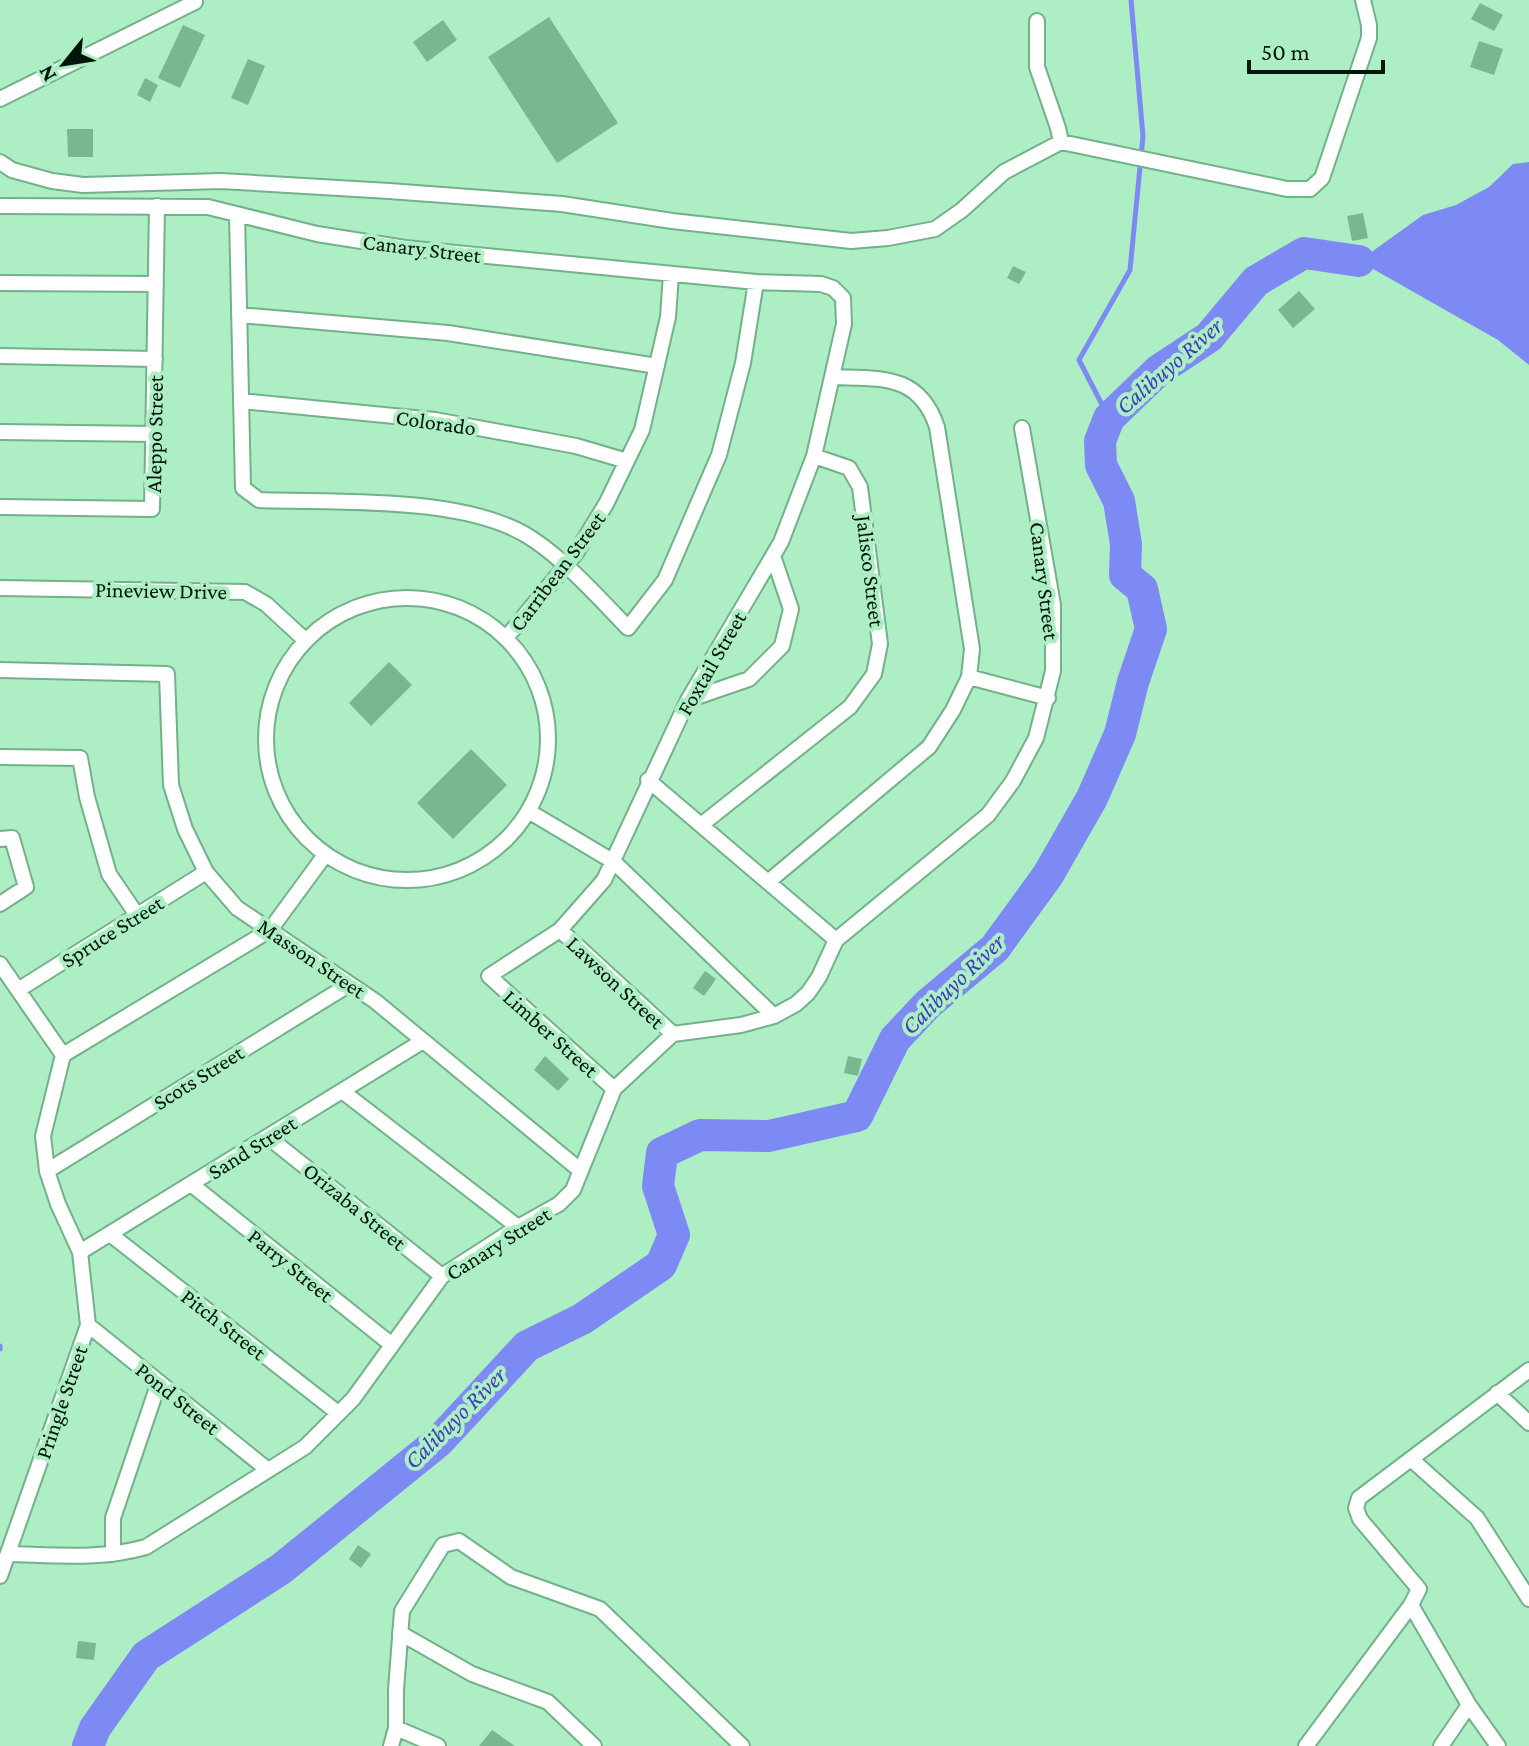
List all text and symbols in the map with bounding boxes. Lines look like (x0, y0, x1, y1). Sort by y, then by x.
north arrow (24, 24, 104, 104)
scale bar (1249, 24, 1383, 74)
text: 50 m (1261, 38, 1310, 65)
text: N (33, 61, 62, 86)
street label: Canary Street (361, 229, 483, 268)
water label: Calibuyo River (1110, 312, 1228, 419)
street label: Aleppo Street (141, 374, 168, 493)
street label: Colorado (394, 405, 478, 440)
street label: Carribean Street (504, 506, 611, 636)
street label: Jalisco Street (851, 512, 890, 629)
street label: Canary Street (1025, 521, 1064, 642)
street label: Pineview Drive (95, 577, 227, 604)
street label: Foxtail Street (672, 606, 752, 720)
street label: Spruce Street (57, 890, 169, 973)
street label: Masson Street (253, 913, 371, 1004)
water label: Calibuyo River (896, 928, 1010, 1039)
street label: Lawson Street (562, 931, 670, 1034)
street label: Limber Street (498, 984, 604, 1083)
street label: Scots Street (149, 1040, 249, 1115)
street label: Sand Street (203, 1110, 302, 1184)
street label: Orizaba Street (298, 1157, 412, 1256)
street label: Canary Street (441, 1201, 556, 1285)
street label: Parry Street (243, 1223, 339, 1308)
street label: Pitch Street (176, 1284, 272, 1366)
street label: Pringle Street (30, 1342, 93, 1462)
street label: Pond Street (131, 1357, 225, 1440)
water label: Calibuyo River (398, 1361, 511, 1474)

